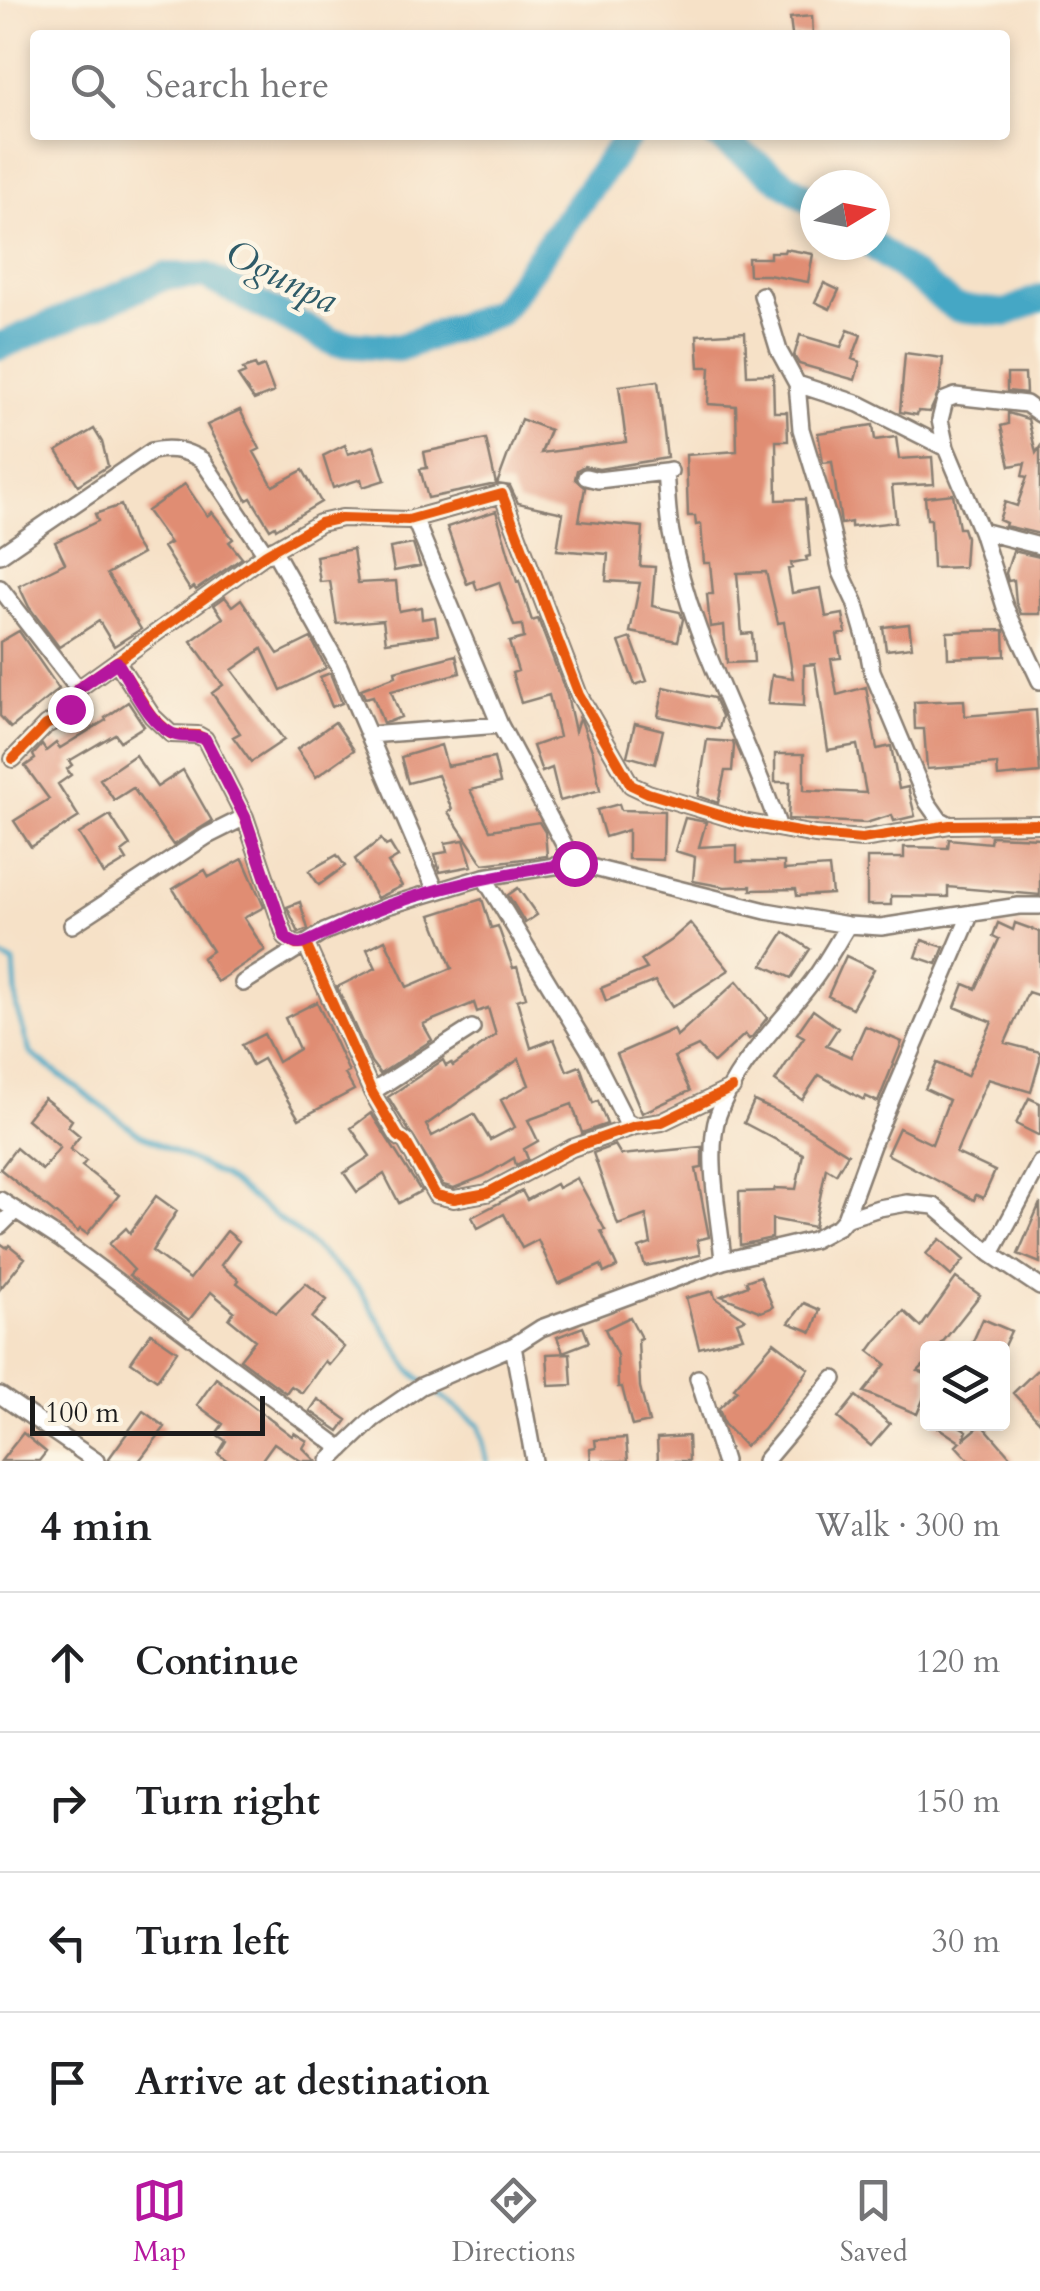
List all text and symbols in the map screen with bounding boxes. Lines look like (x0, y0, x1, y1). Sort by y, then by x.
search box (30, 30, 1010, 140)
icon: search (65, 58, 120, 113)
text: Search here (145, 59, 329, 111)
north arrow (800, 170, 890, 260)
water label: Ogunpa (217, 227, 347, 326)
route end (48, 687, 94, 733)
route start (552, 841, 598, 887)
map controls (920, 1341, 1010, 1431)
button: layers (920, 1341, 1010, 1431)
scale bar (30, 1391, 265, 1436)
text: 100 m (45, 1394, 119, 1432)
text: 4 min (40, 1498, 152, 1555)
text: Walk · 300 m (815, 1504, 1000, 1548)
icon: ahead (40, 1635, 95, 1690)
text: Continue (135, 1636, 299, 1688)
text: 120 m (915, 1640, 1000, 1684)
icon: right (40, 1775, 95, 1830)
text: Turn right (135, 1776, 320, 1828)
text: 150 m (915, 1780, 1000, 1824)
icon: left (40, 1915, 95, 1970)
text: Turn left (135, 1916, 289, 1968)
text: 30 m (932, 1920, 1000, 1964)
icon: arrive (40, 2055, 95, 2110)
text: Arrive at destination (135, 2056, 490, 2108)
tab: Map (132, 2173, 187, 2271)
tab: Directions (452, 2173, 575, 2271)
tab: Saved (840, 2173, 908, 2271)

